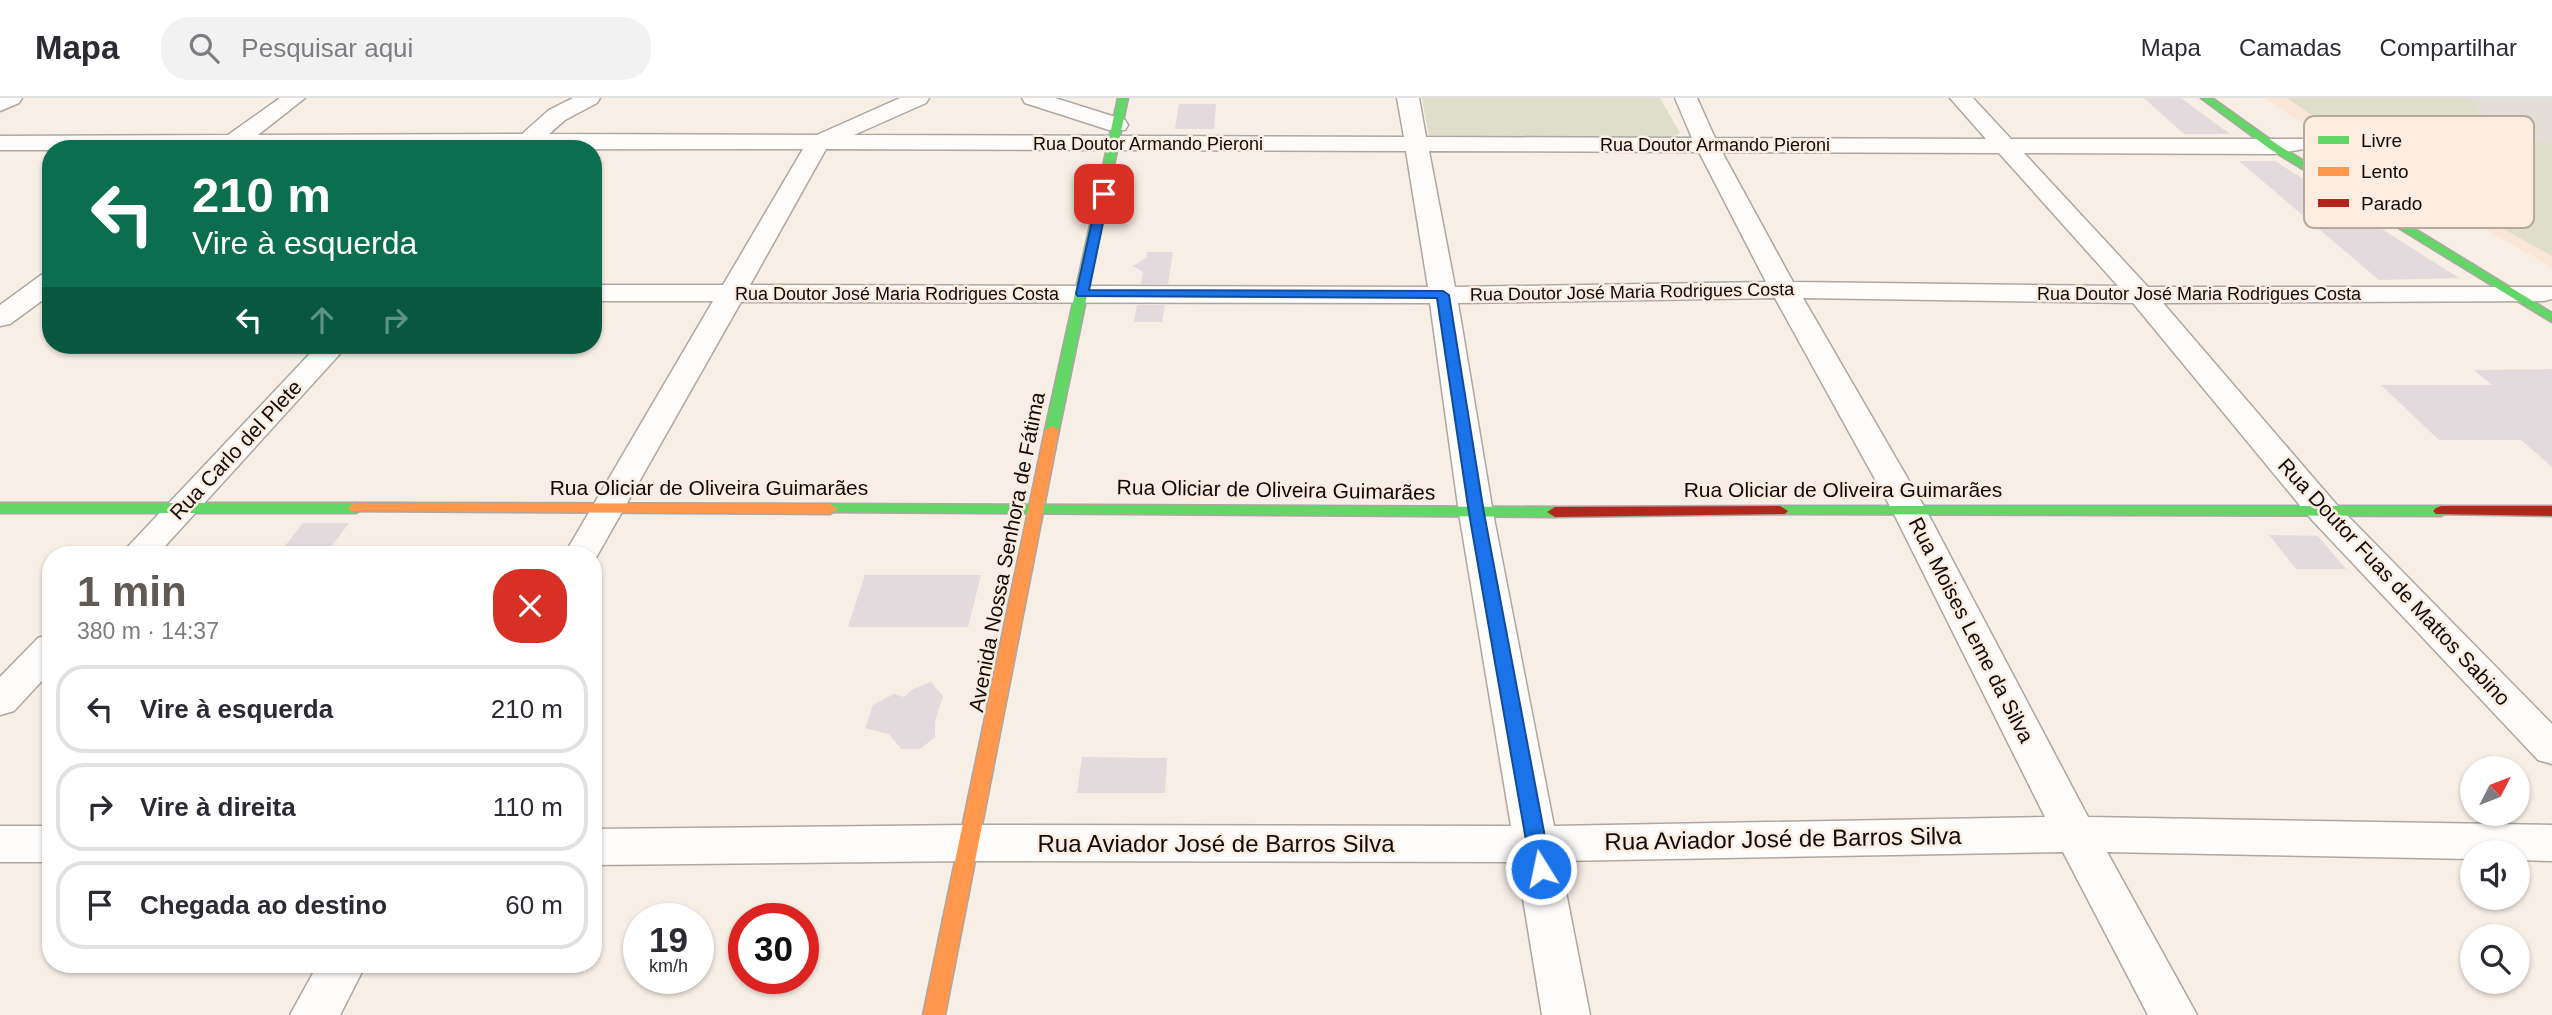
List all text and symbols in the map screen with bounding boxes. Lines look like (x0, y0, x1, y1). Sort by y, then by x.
search box (161, 17, 651, 80)
text: Mapa (35, 29, 119, 66)
icon: search (185, 29, 223, 67)
text: Pesquisar aqui (241, 33, 413, 63)
text: Mapa (2141, 34, 2201, 61)
text: Camadas (2239, 34, 2342, 61)
text: Compartilhar (2380, 34, 2517, 61)
legend (2304, 116, 2534, 228)
text: Livre (2361, 130, 2402, 151)
street label: Rua Doutor Armando Pieroni (1033, 134, 1263, 154)
street label: Rua Doutor Armando Pieroni (1600, 135, 1830, 155)
text: Lento (2361, 161, 2409, 182)
pin (1074, 164, 1134, 224)
icon: left (77, 168, 168, 259)
text: 210 m (192, 168, 331, 222)
icon: arrive (1085, 175, 1123, 213)
text: Parado (2361, 193, 2422, 214)
text: Vire à esquerda (192, 225, 417, 261)
street label: Rua Doutor José Maria Rodrigues Costa (1470, 279, 1795, 305)
street label: Rua Doutor José Maria Rodrigues Costa (735, 284, 1060, 304)
street label: Rua Doutor José Maria Rodrigues Costa (2037, 284, 2362, 304)
icon: left (230, 301, 268, 339)
icon: ahead (303, 301, 341, 339)
icon: right (376, 301, 414, 339)
street label: Rua Carlo del Plete (165, 375, 306, 524)
street label: Avenida Nossa Senhora de Fátima (964, 390, 1049, 714)
street label: Rua Doutor Fuas de Mattos Sabino (2274, 453, 2515, 710)
street label: Rua Oliciar de Oliveira Guimarães (1117, 475, 1435, 504)
street label: Rua Oliciar de Oliveira Guimarães (550, 476, 868, 499)
street label: Rua Oliciar de Oliveira Guimarães (1684, 478, 2002, 501)
street label: Rua Moises Leme da Silva (1904, 513, 2039, 747)
text: 1 min (77, 568, 187, 615)
button: close (493, 569, 567, 643)
text: 380 m · 14:37 (77, 618, 219, 644)
icon: left (81, 690, 119, 728)
text: Vire à esquerda (140, 694, 333, 724)
text: 210 m (491, 694, 563, 724)
north arrow (2460, 756, 2530, 826)
map controls (2460, 756, 2530, 994)
icon: right (81, 788, 119, 826)
text: Vire à direita (140, 792, 296, 822)
text: 110 m (493, 792, 563, 822)
street label: Rua Aviador José de Barros Silva (1604, 822, 1962, 855)
street label: Rua Aviador José de Barros Silva (1037, 830, 1395, 857)
position arrow (1504, 832, 1578, 906)
button: sound (2460, 840, 2530, 910)
icon: arrive (81, 886, 119, 924)
text: Chegada ao destino (140, 890, 387, 920)
text: 60 m (505, 890, 563, 920)
speed limit sign: 30 (728, 903, 819, 994)
text: 19 (649, 920, 688, 959)
button: search (2460, 924, 2530, 994)
text: km/h (649, 956, 688, 976)

